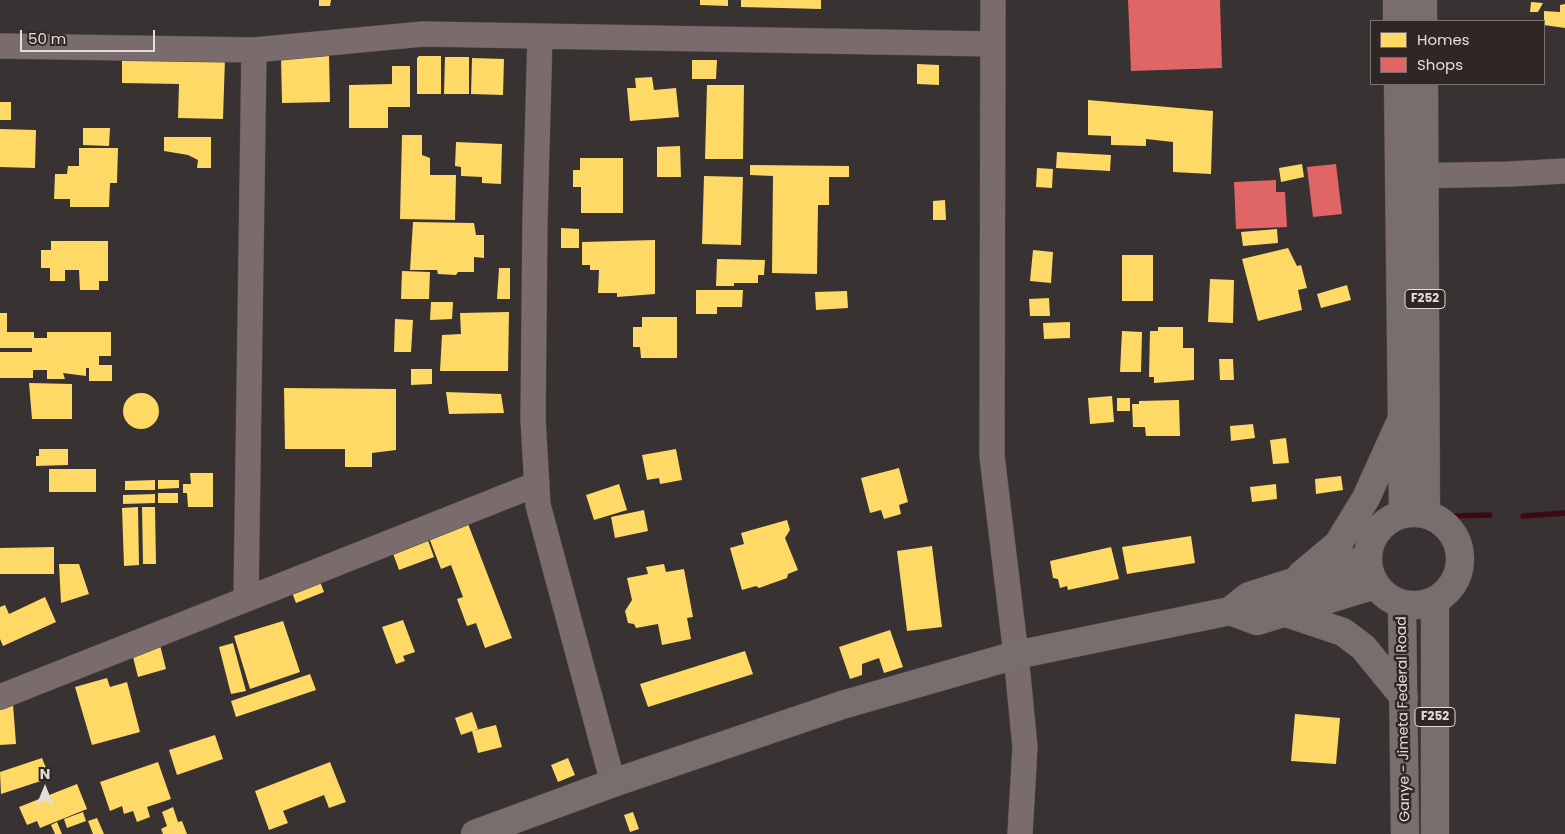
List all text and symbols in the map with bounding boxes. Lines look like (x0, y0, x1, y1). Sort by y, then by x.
scale bar (22, 20, 158, 52)
legend (1370, 20, 1545, 85)
text: 50 m (28, 28, 66, 49)
text: Homes (1417, 29, 1470, 50)
text: Shops (1417, 54, 1463, 75)
road number: F252 (1405, 290, 1445, 308)
street label: Ganye - Jimeta Federal Road (1394, 616, 1414, 822)
road number: F252 (1415, 708, 1455, 726)
north arrow (20, 764, 70, 814)
text: N (40, 764, 50, 784)

